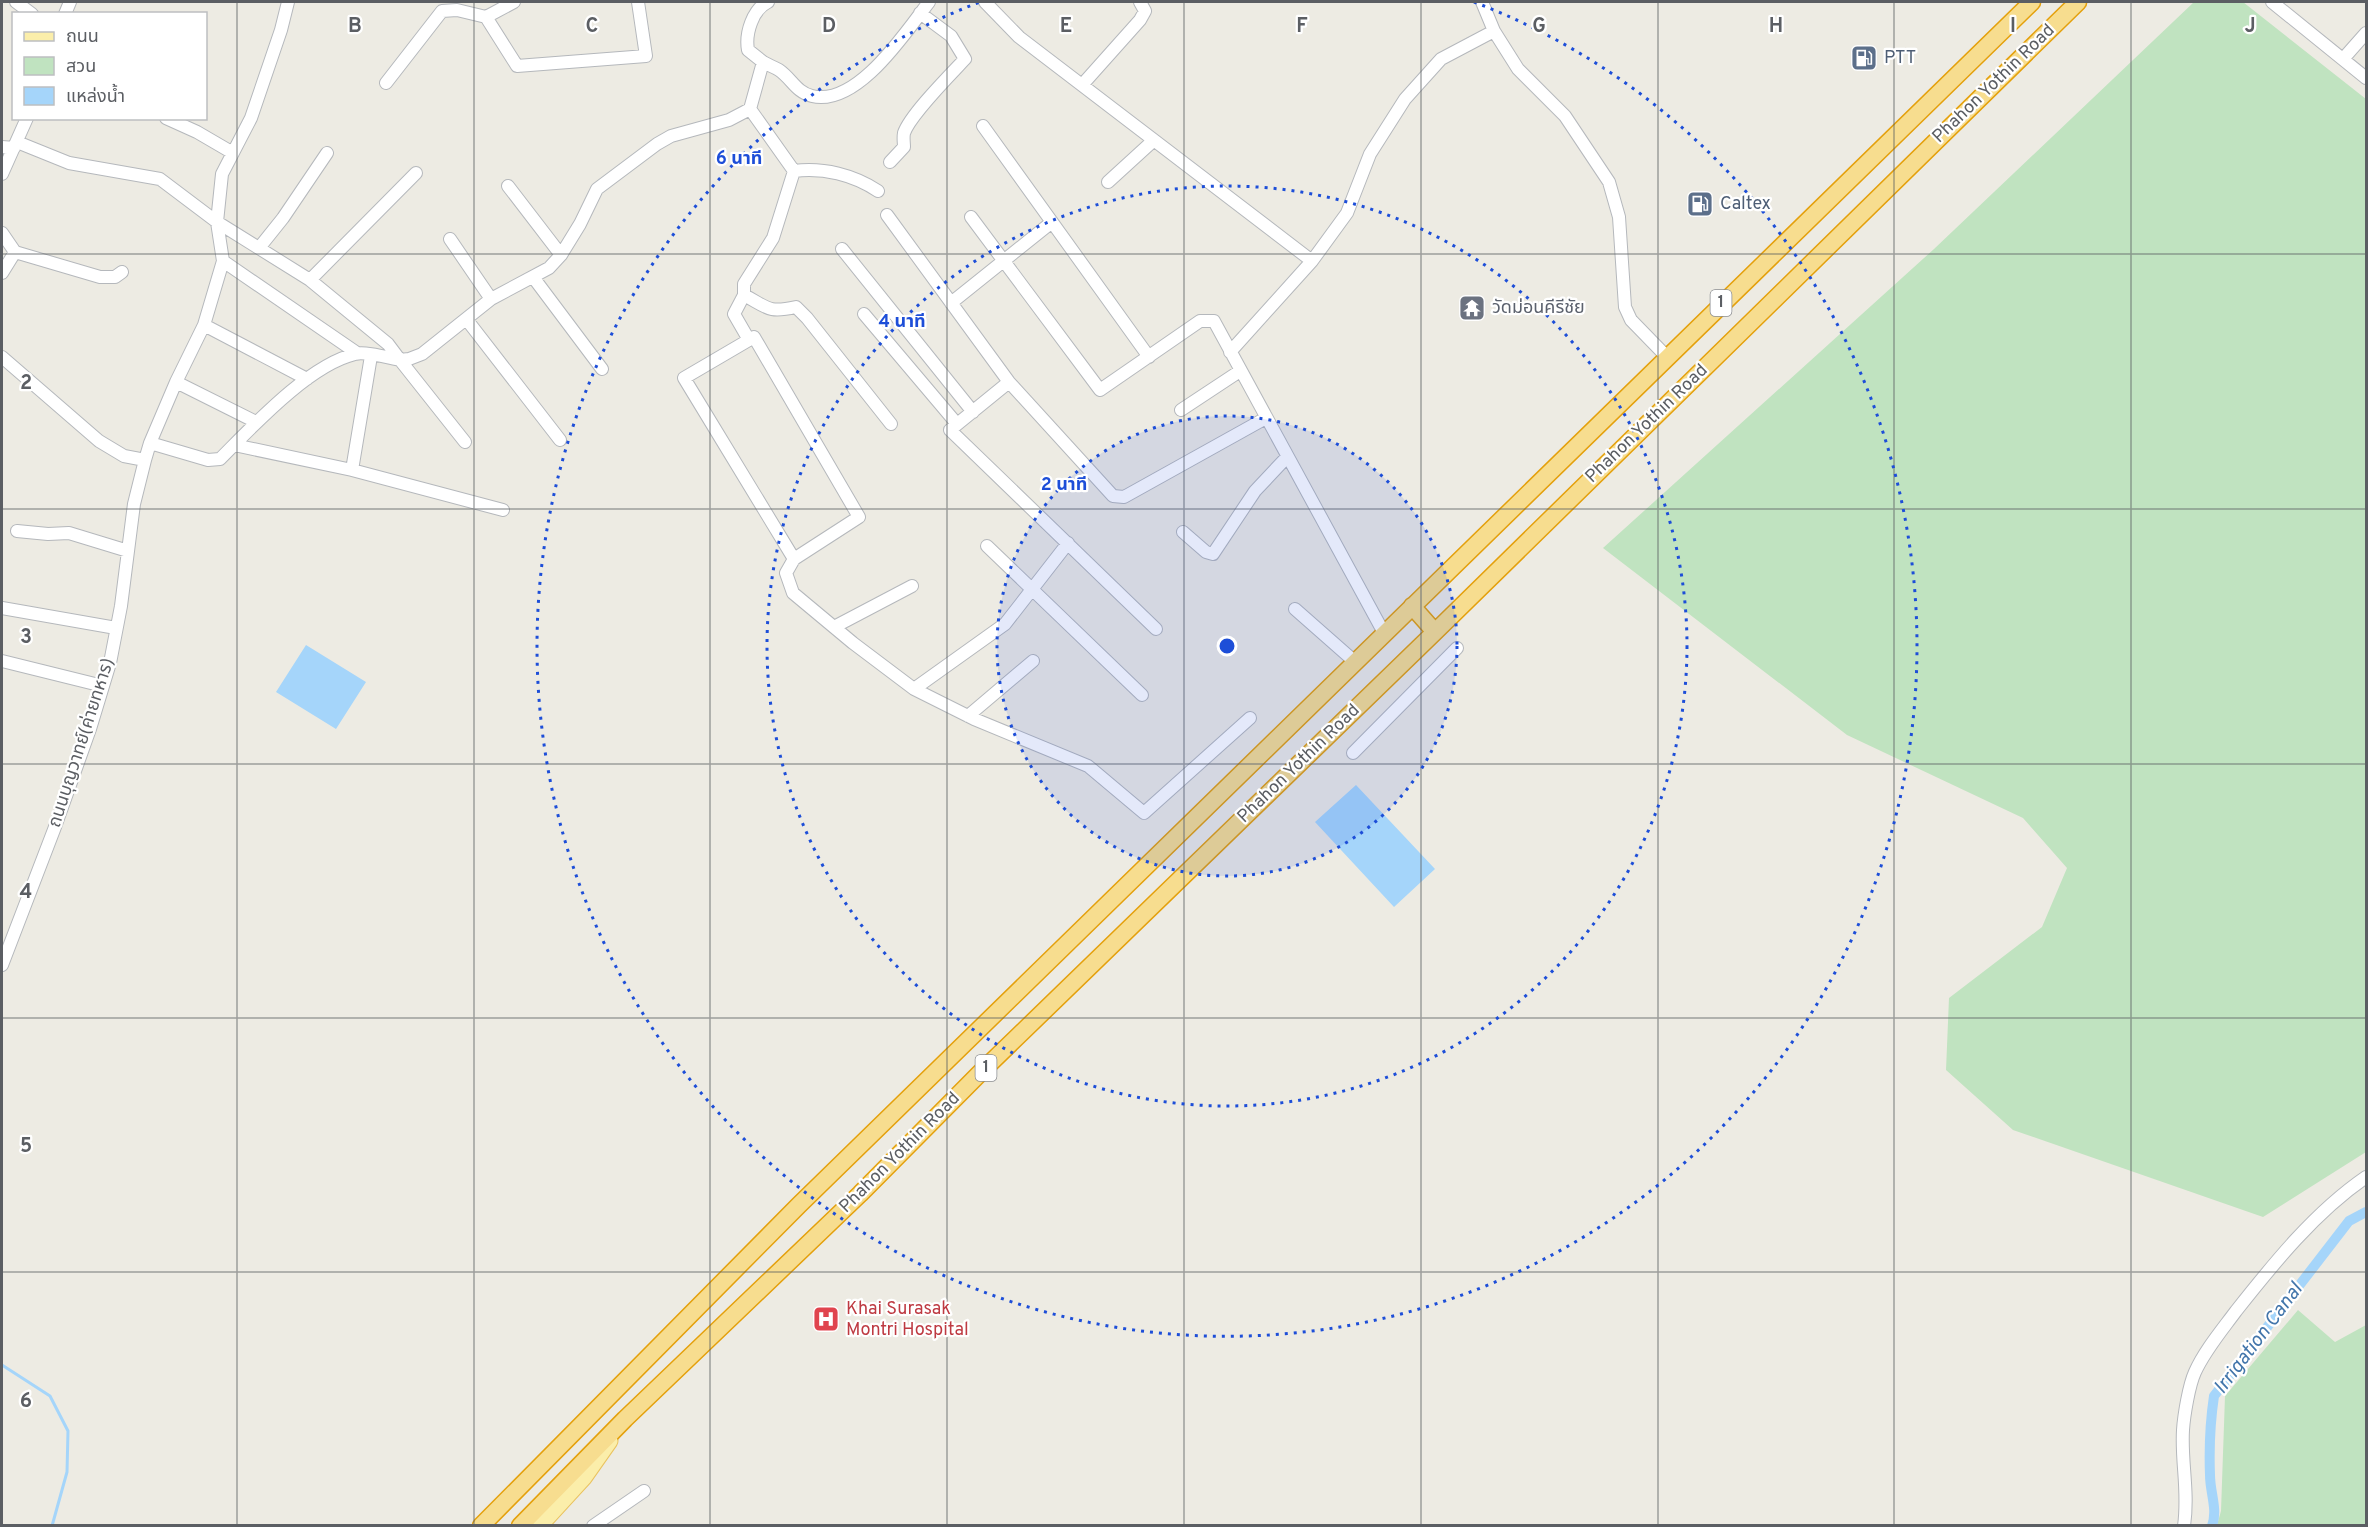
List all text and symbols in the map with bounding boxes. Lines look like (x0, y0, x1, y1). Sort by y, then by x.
legend (12, 12, 207, 120)
text: B (348, 14, 362, 40)
text: C (586, 14, 598, 40)
text: D (822, 14, 836, 40)
text: E (1060, 14, 1072, 40)
text: F (1296, 14, 1308, 40)
text: G (1532, 14, 1546, 40)
text: H (1769, 14, 1783, 40)
text: I (2010, 14, 2016, 40)
text: J (2244, 14, 2256, 40)
street label: Phahon Yothin Road (1928, 19, 2060, 149)
text: ถนน (66, 26, 99, 49)
fuel station icon: PTT (1849, 43, 1879, 73)
place label: PTT (1884, 47, 1916, 70)
text: สวน (66, 56, 96, 79)
text: แหล่งน้ำ (66, 83, 125, 109)
text: 6 นาที (716, 148, 762, 171)
fuel station icon: Caltex (1685, 189, 1715, 219)
place label: Caltex (1720, 193, 1771, 216)
road number: 1 (1710, 290, 1732, 316)
temple icon: วัดม่อนคีรีชัย (1457, 293, 1487, 323)
place label: วัดม่อนคีรีชัย (1492, 297, 1585, 320)
text: 4 นาที (878, 311, 926, 334)
street label: Phahon Yothin Road (1581, 359, 1713, 489)
text: 2 (20, 371, 32, 397)
text: 2 นาที (1041, 474, 1087, 497)
text: 3 (20, 625, 32, 651)
centre of rings (1217, 636, 1237, 656)
street label: ถนนบุญวาทย์(ค่ายทหาร) (44, 655, 120, 831)
street label: Phahon Yothin Road (1233, 699, 1365, 829)
text: 4 (20, 880, 32, 906)
road number: 1 (976, 1055, 996, 1081)
street label: Phahon Yothin Road (835, 1088, 965, 1218)
text: 5 (20, 1134, 32, 1160)
water label: Irrigation Canal (2209, 1277, 2310, 1400)
place label: Khai Surasak Montri Hospital (846, 1298, 969, 1342)
hospital icon: Khai Surasak Montri Hospital (811, 1304, 841, 1334)
text: 6 (20, 1389, 32, 1415)

